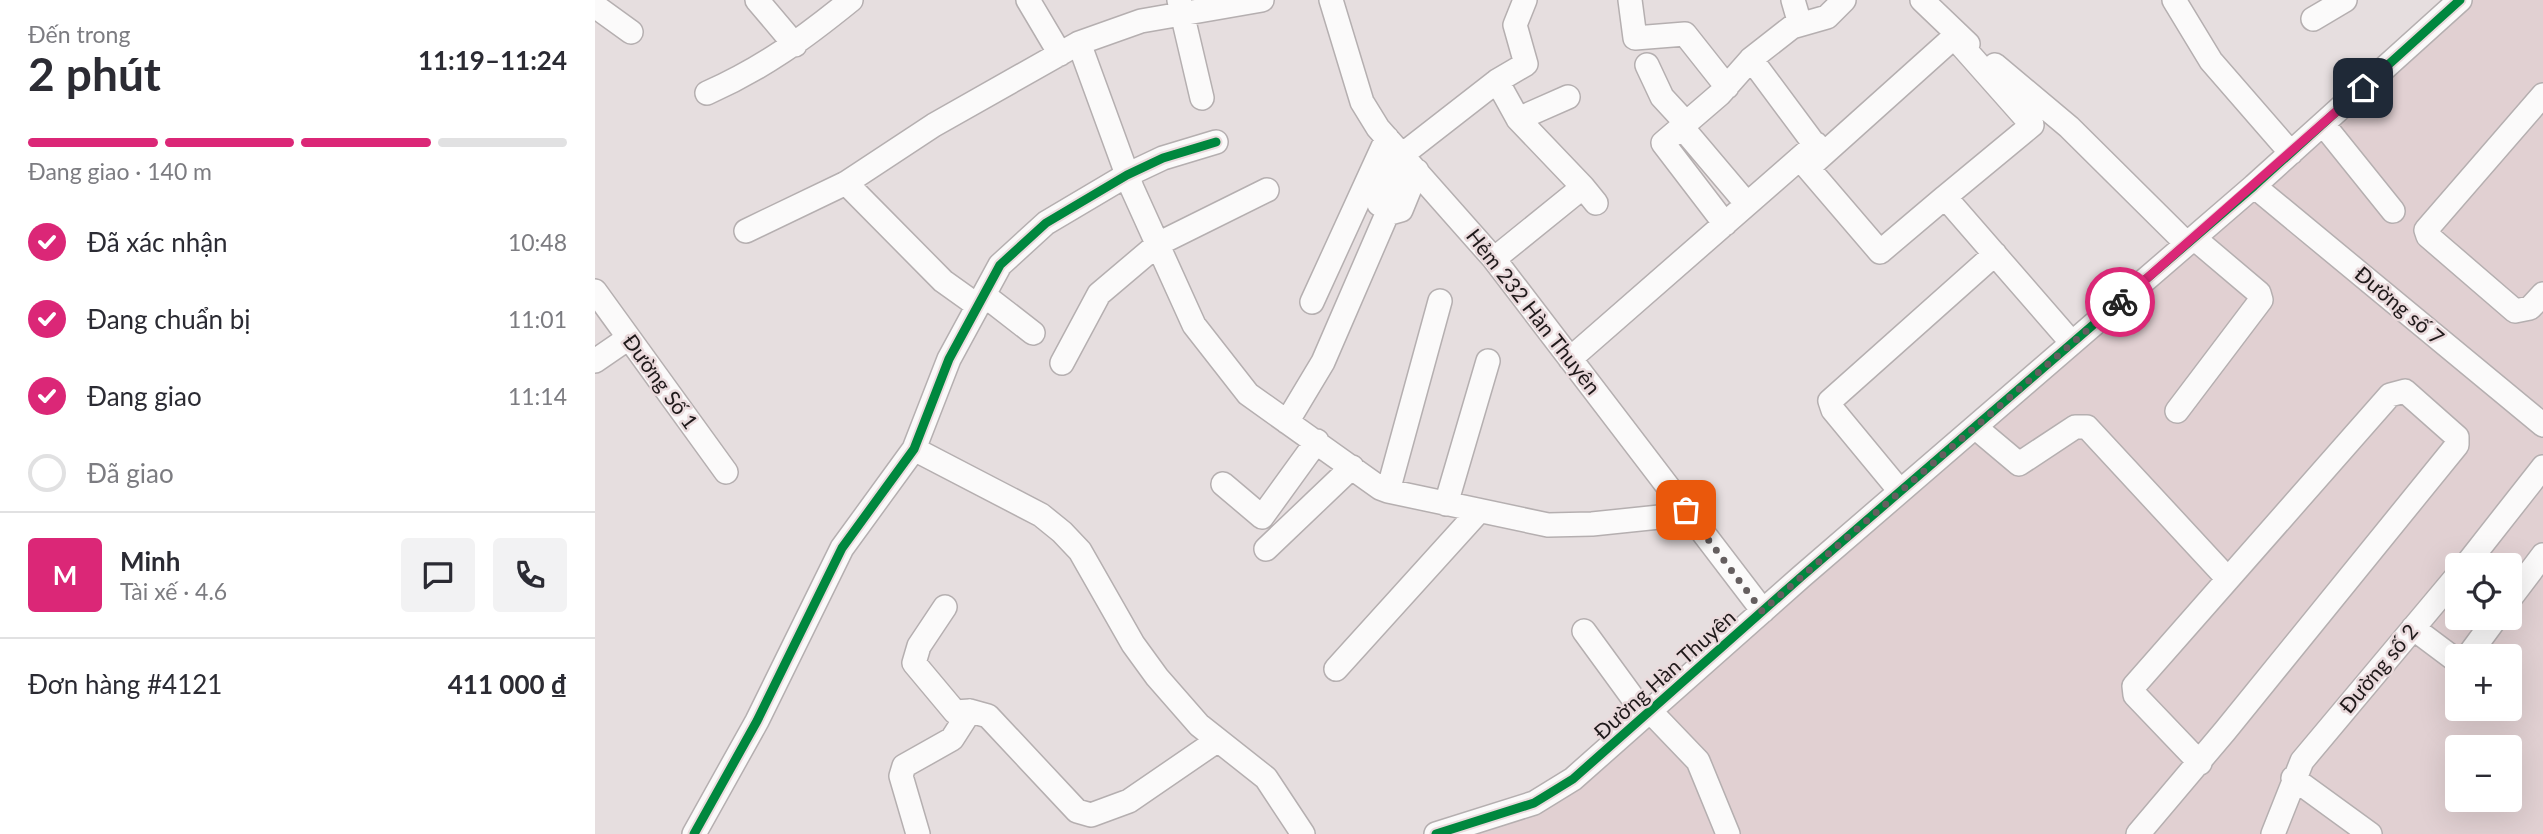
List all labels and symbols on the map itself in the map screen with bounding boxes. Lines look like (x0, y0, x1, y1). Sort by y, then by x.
pin (2333, 58, 2393, 118)
street label: Hẻm 232 Hàn Thuyên (1462, 223, 1607, 399)
street label: Đường số 7 (2350, 260, 2450, 349)
courier (2085, 267, 2155, 337)
street label: Đường Số 1 (619, 329, 704, 433)
pin (1656, 480, 1716, 540)
street label: Đường Hàn Thuyên (1588, 604, 1740, 744)
street label: Đường số 2 (2333, 618, 2422, 718)

